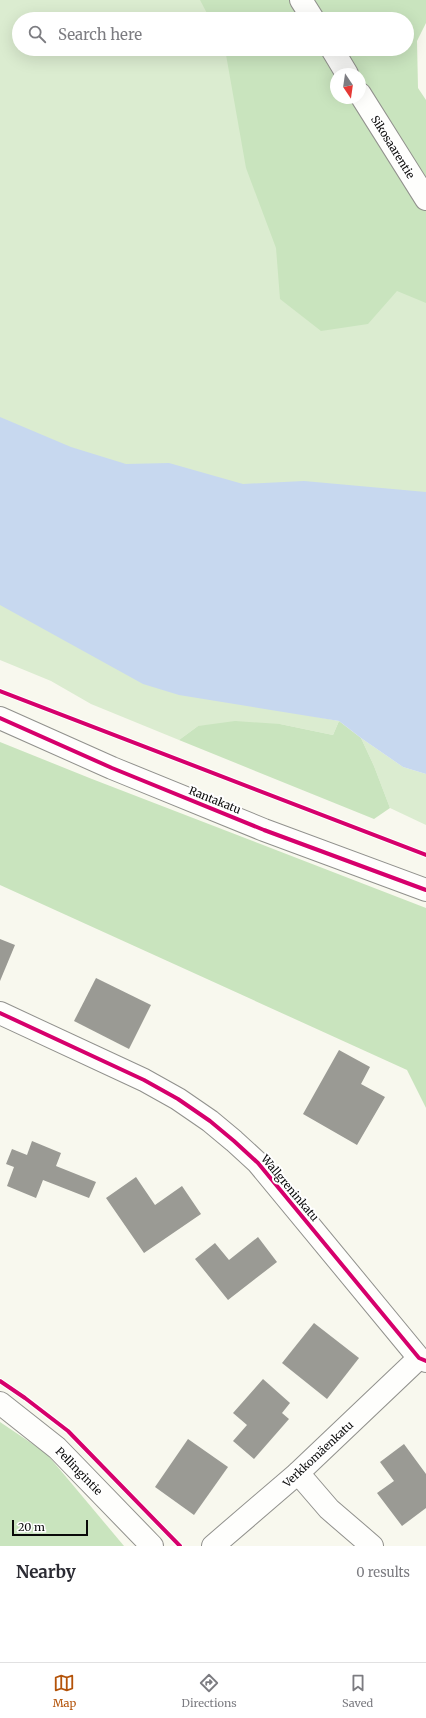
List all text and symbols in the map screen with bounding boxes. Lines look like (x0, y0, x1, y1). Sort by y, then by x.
search box (12, 12, 414, 56)
icon: search (26, 23, 48, 45)
text: Search here (58, 25, 142, 44)
north arrow (330, 68, 366, 104)
street label: Sikosaarentie (368, 113, 418, 181)
street label: Rantakatu (187, 783, 243, 817)
street label: Wallgreninkatu (257, 1151, 322, 1224)
street label: Verkkomäenkatu (279, 1418, 356, 1491)
street label: Pellingintie (53, 1444, 105, 1498)
scale bar (12, 1518, 88, 1537)
text: 20 m (18, 1520, 45, 1534)
text: Nearby (16, 1561, 76, 1583)
text: 0 results (356, 1564, 410, 1581)
tab: Map (53, 1672, 76, 1710)
tab: Directions (182, 1672, 237, 1710)
tab: Saved (342, 1672, 373, 1710)

